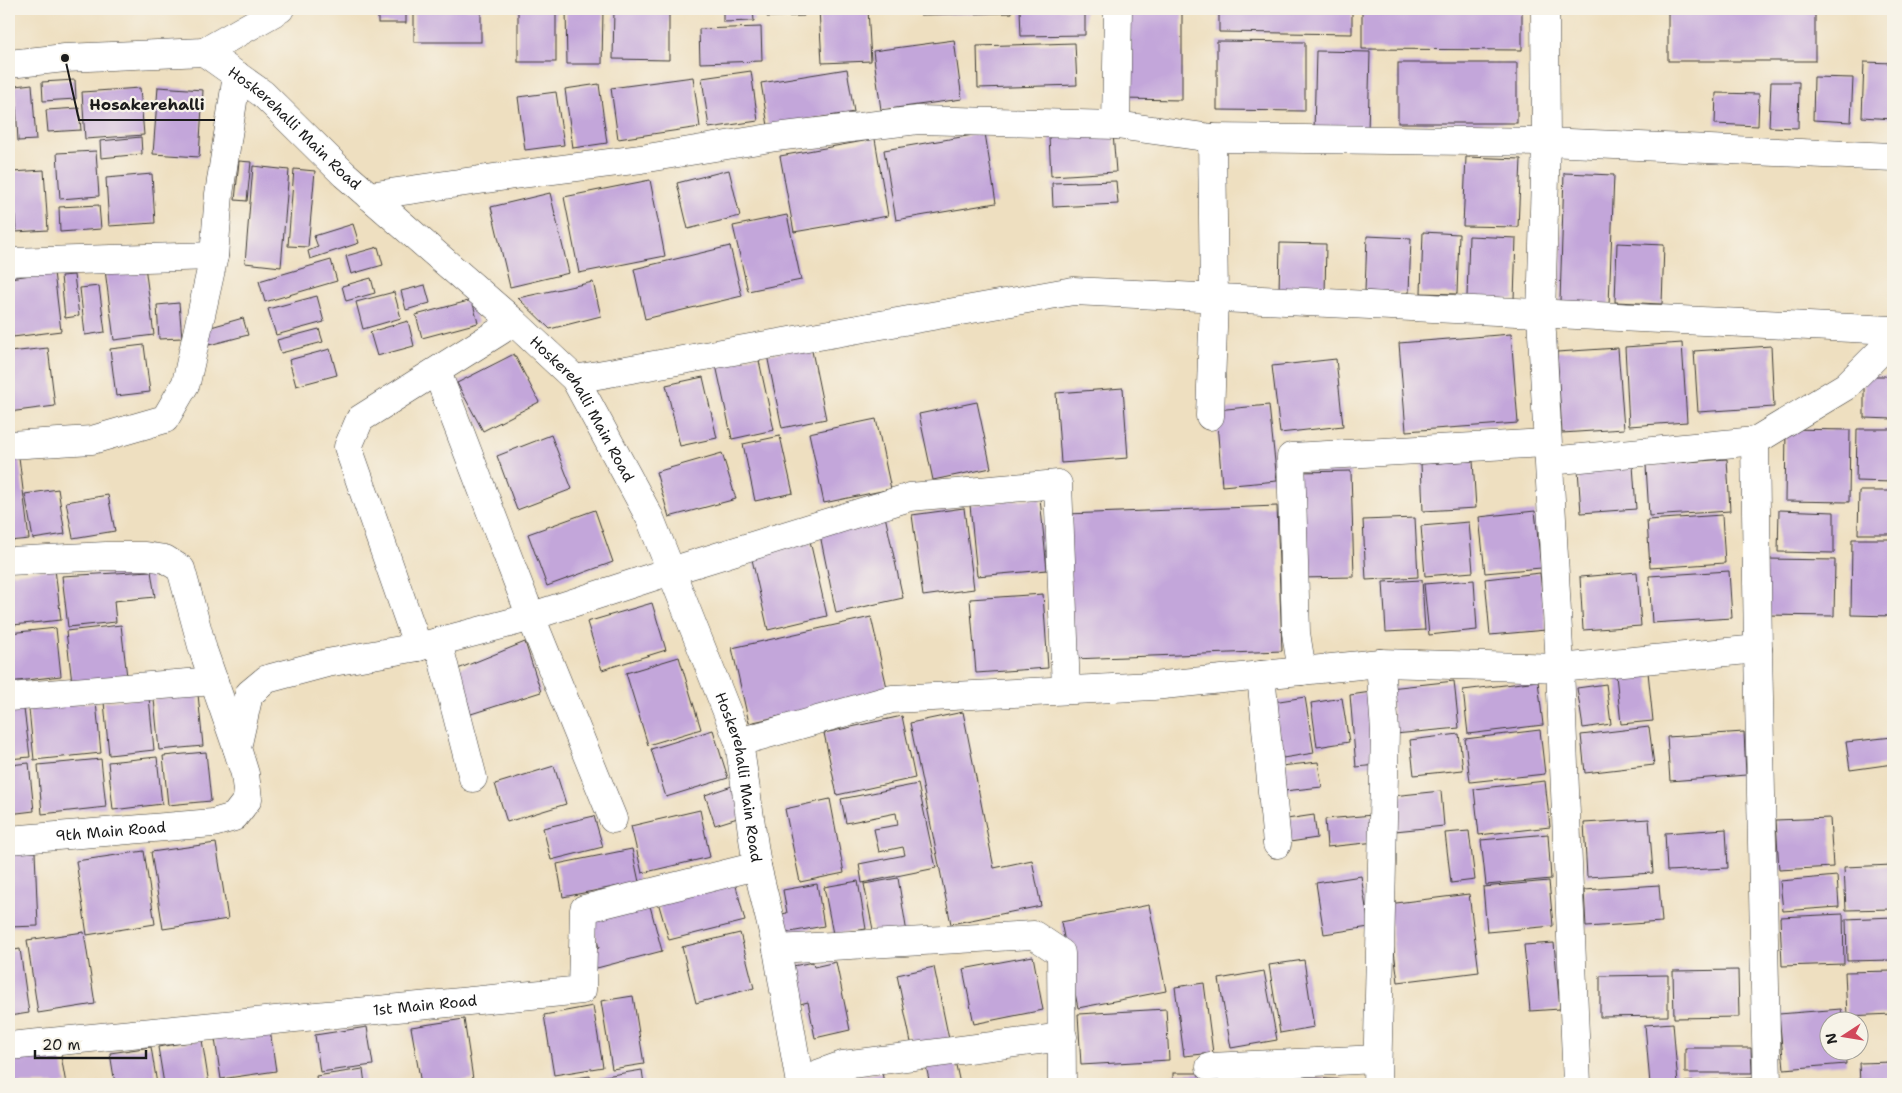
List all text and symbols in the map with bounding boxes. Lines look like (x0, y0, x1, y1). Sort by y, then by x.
street label: Hoskerehalli Main Road (224, 62, 366, 195)
callout: Hosakerehalli (79, 89, 215, 120)
text: Hosakerehalli (89, 94, 205, 115)
street label: Hoskerehalli Main Road (525, 332, 639, 486)
street label: Hoskerehalli Main Road (710, 689, 766, 864)
street label: 9th Main Road (55, 817, 167, 846)
street label: 1st Main Road (372, 990, 478, 1020)
north arrow (1820, 1010, 1870, 1060)
scale bar (35, 1028, 146, 1060)
text: N (1821, 1031, 1841, 1046)
text: 20 m (42, 1035, 81, 1055)

